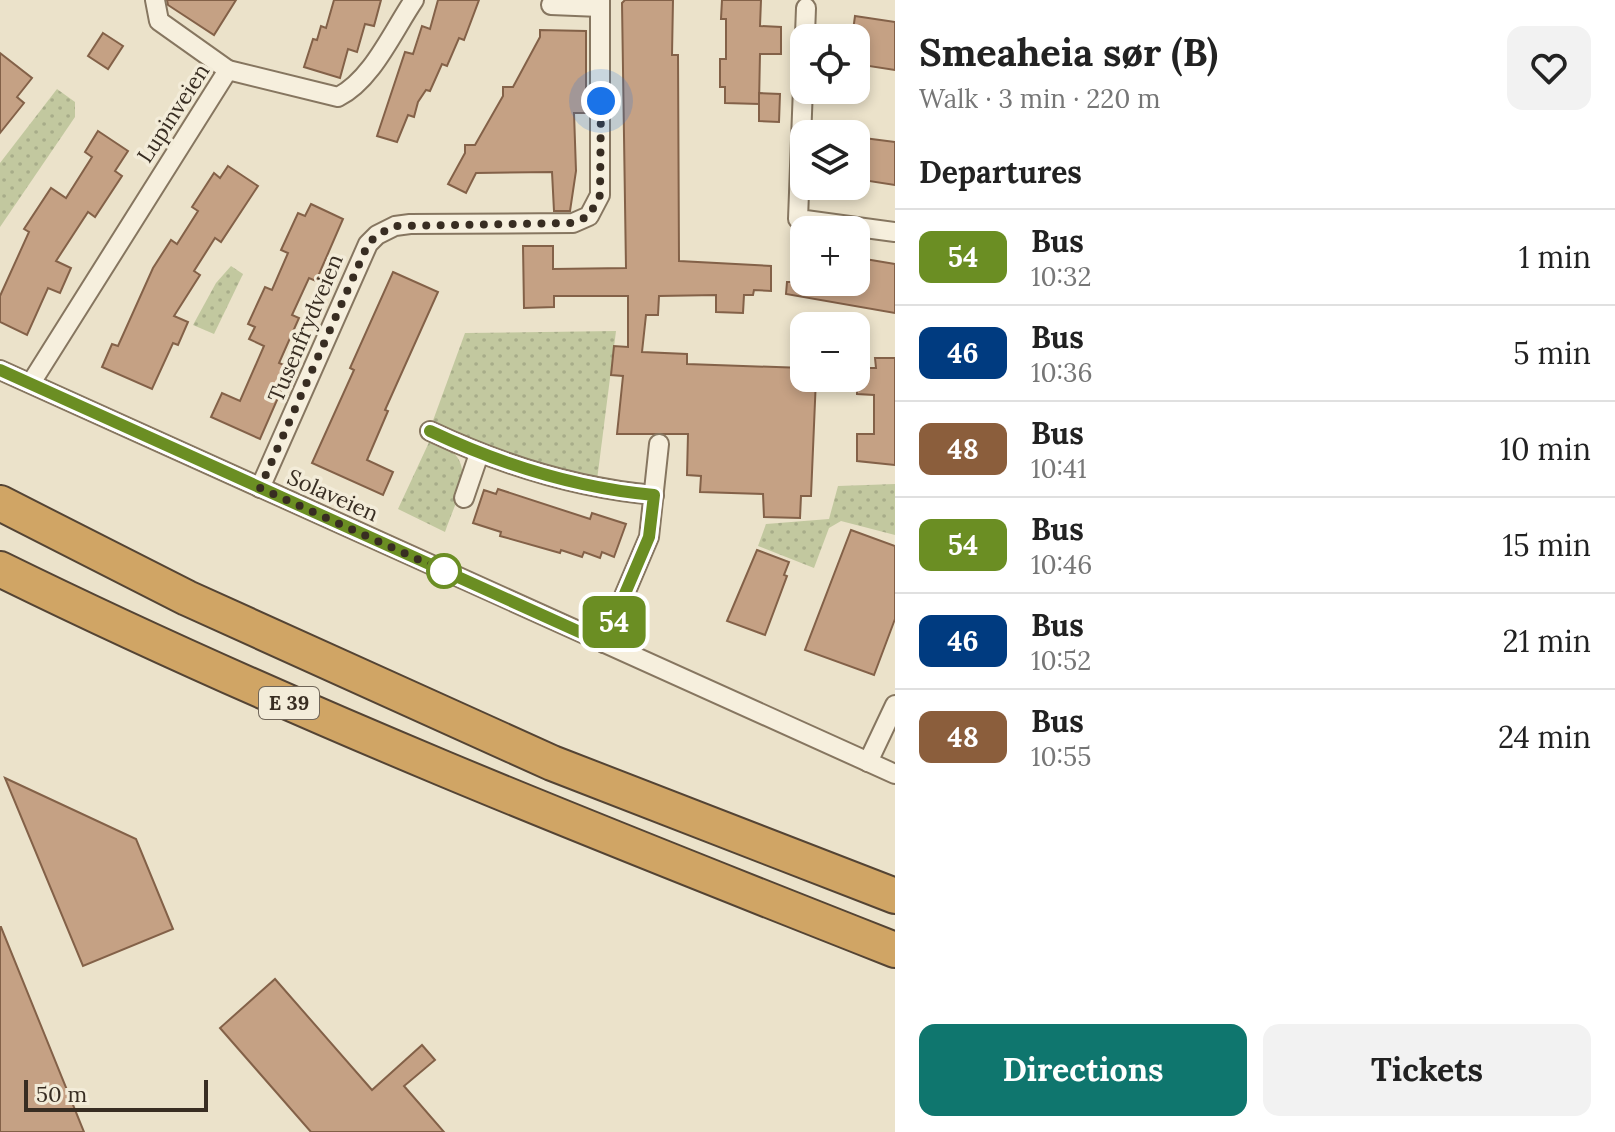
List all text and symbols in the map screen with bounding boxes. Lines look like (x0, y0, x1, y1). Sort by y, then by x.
map controls (790, 24, 870, 392)
button: locate (790, 24, 870, 104)
button: heart (1507, 26, 1591, 110)
text: Smeaheia sør (B) (919, 28, 1218, 76)
street label: Lupinveien (131, 58, 215, 168)
your location (581, 81, 621, 121)
text: Walk · 3 min · 220 m (919, 82, 1160, 115)
button: layers (790, 120, 870, 200)
text: Departures (919, 153, 1082, 191)
button: + (790, 216, 870, 296)
text: Bus (1031, 222, 1084, 260)
text: 1 min (1519, 238, 1591, 276)
text: 54 (948, 239, 978, 275)
street label: Tusenfrydveien (261, 250, 349, 406)
text: 10:32 (1031, 260, 1092, 293)
button: − (790, 312, 870, 392)
text: Bus (1031, 318, 1084, 356)
text: 5 min (1513, 334, 1591, 372)
text: 46 (947, 335, 979, 371)
text: 10:36 (1031, 356, 1093, 389)
text: Bus (1031, 414, 1084, 452)
text: 10 min (1500, 430, 1591, 468)
text: 48 (947, 431, 979, 467)
text: 10:41 (1031, 452, 1087, 485)
street label: Solaveien (283, 463, 383, 527)
text: Bus (1031, 510, 1084, 548)
text: 15 min (1502, 526, 1591, 564)
text: 54 (948, 527, 978, 563)
text: 10:46 (1031, 548, 1092, 581)
unlabelled marker (427, 554, 461, 588)
line badge: 54 (578, 596, 650, 648)
text: 54 (599, 604, 629, 640)
text: Bus (1031, 606, 1084, 644)
text: 21 min (1503, 622, 1591, 660)
text: 46 (947, 623, 979, 659)
text: 10:52 (1031, 644, 1091, 677)
road number: E 39 (259, 687, 319, 719)
text: Bus (1031, 702, 1084, 740)
text: 24 min (1498, 718, 1591, 756)
text: 48 (947, 719, 979, 755)
text: 10:55 (1031, 740, 1091, 773)
button: Directions (919, 1024, 1247, 1116)
button: Tickets (1263, 1024, 1591, 1116)
scale bar (24, 1076, 208, 1112)
text: 50 m (36, 1080, 87, 1108)

